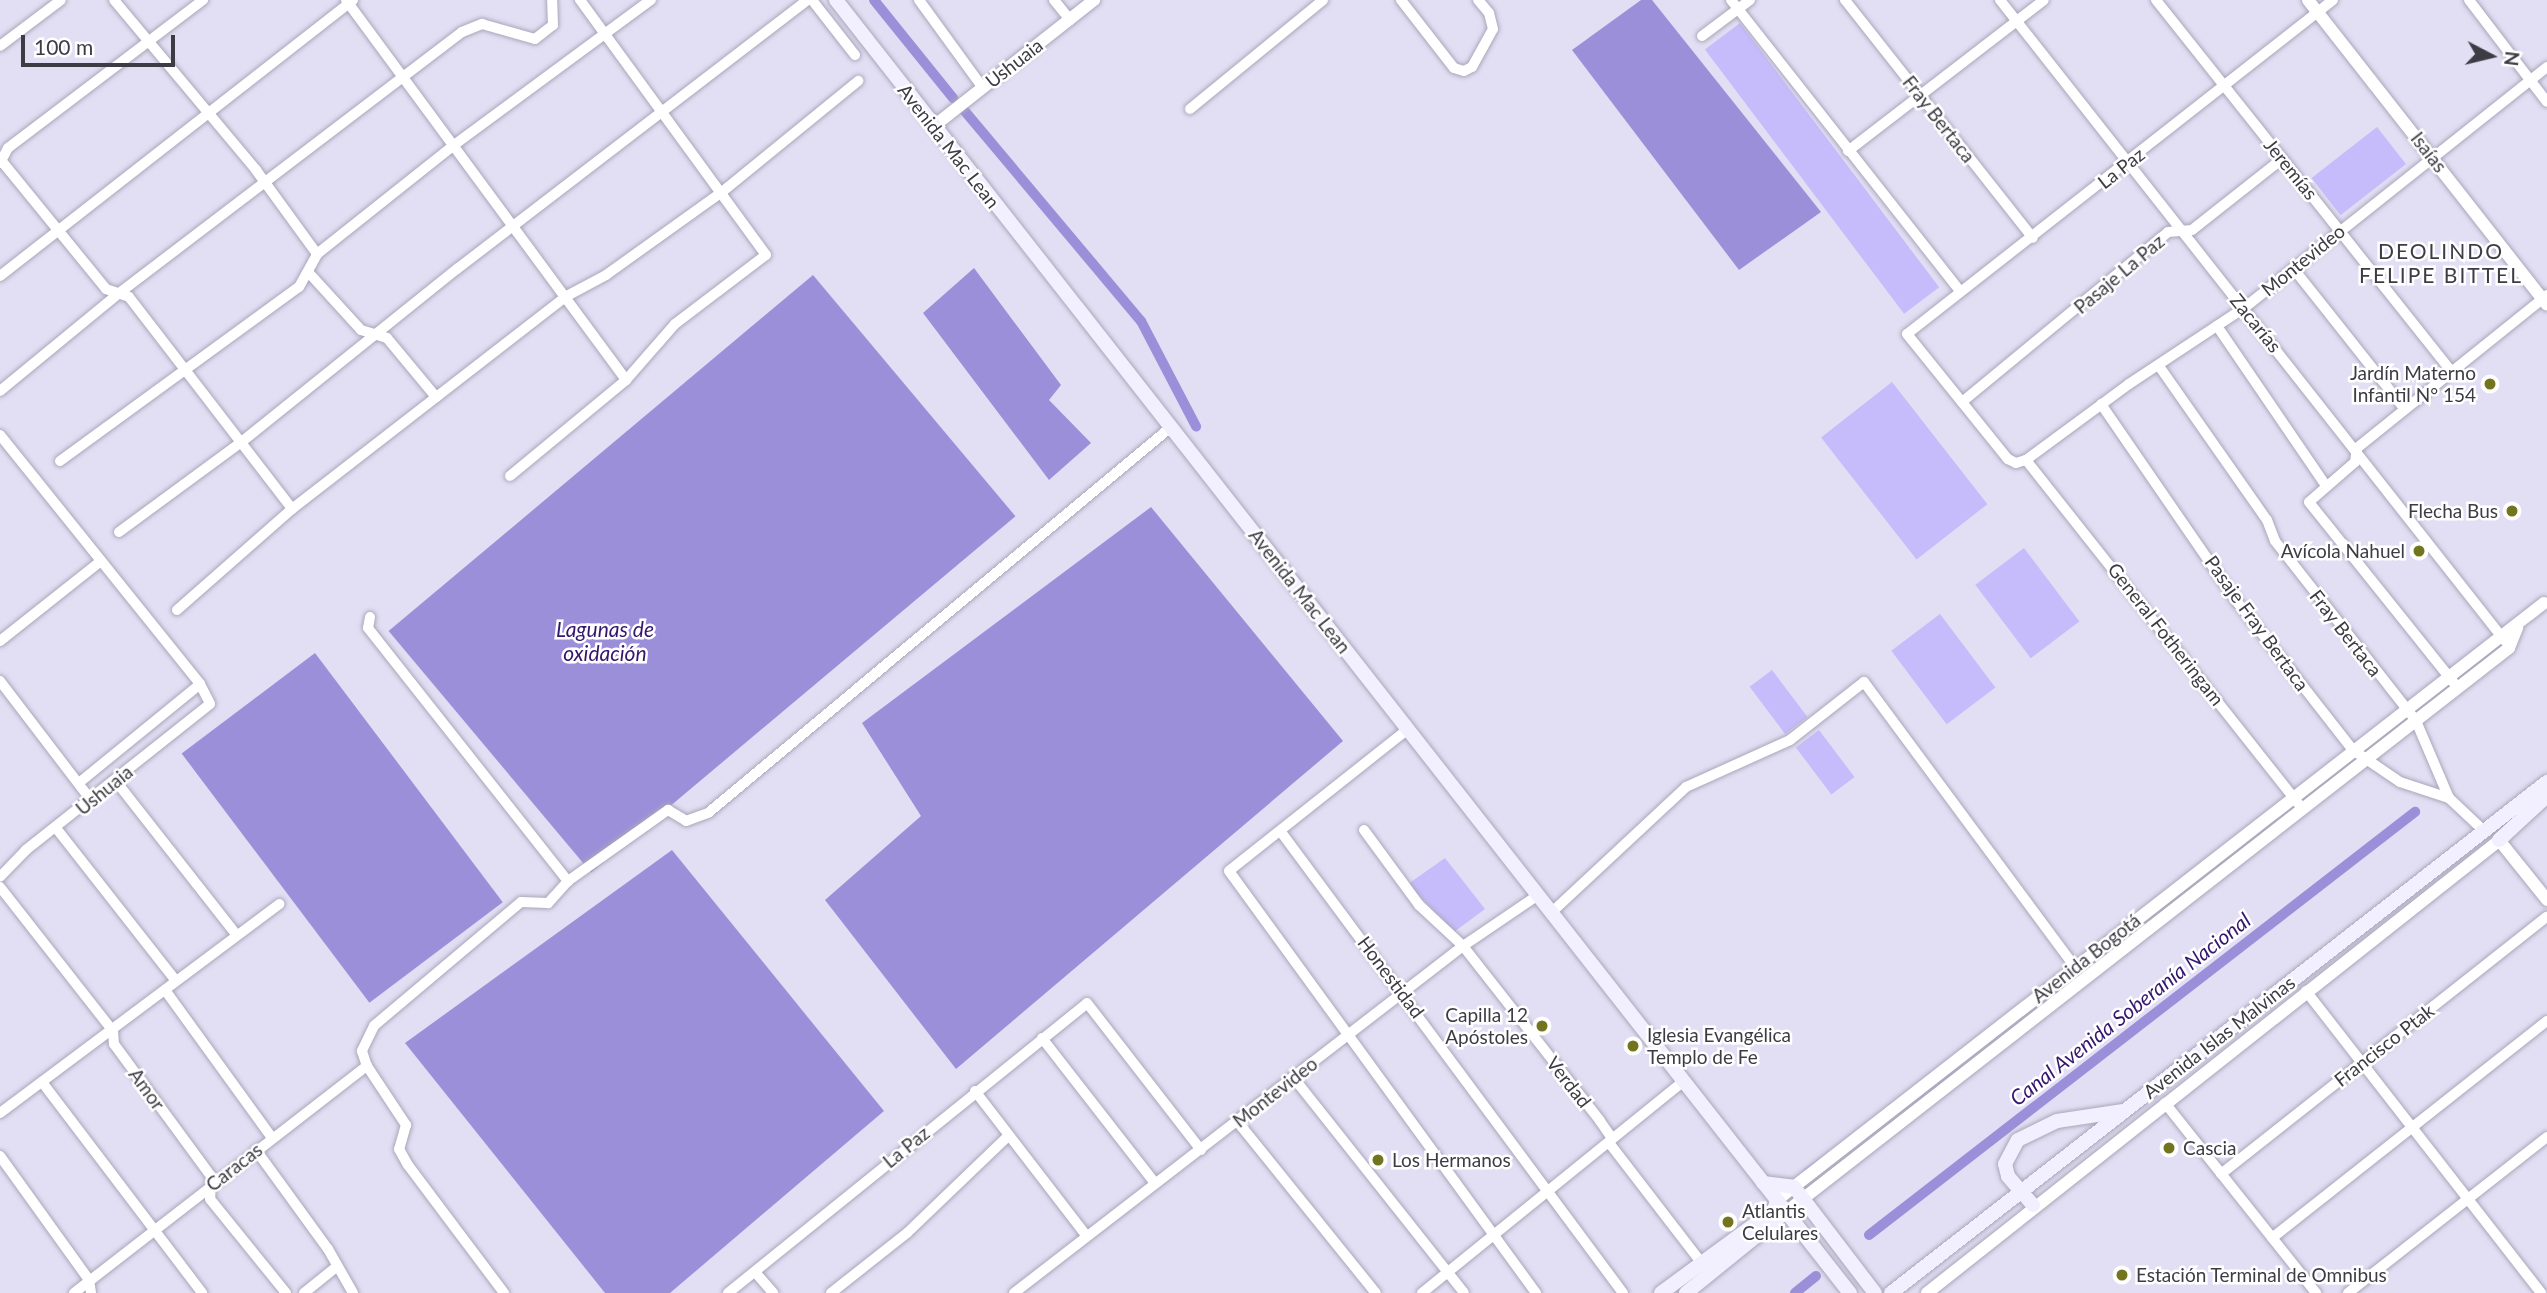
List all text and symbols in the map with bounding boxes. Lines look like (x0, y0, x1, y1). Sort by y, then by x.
scale bar (24, 21, 178, 65)
north arrow (2456, 21, 2526, 91)
text: 100 m (34, 34, 93, 59)
street label: Ushuaia (981, 34, 1047, 92)
text: N (2500, 50, 2525, 67)
street label: Fray Bertaca (1898, 71, 1980, 167)
street label: Avenida Mac Lean (893, 79, 1005, 213)
street label: Isaías (2406, 127, 2452, 177)
street label: Jeremías (2259, 134, 2323, 204)
street label: La Paz (2093, 143, 2149, 193)
street label: Montevideo (2257, 219, 2349, 301)
street label: Pasaje La Paz (2069, 230, 2169, 318)
district label: DEOLINDO FELIPE BITTEL (2361, 238, 2521, 288)
street label: Zacarías (2226, 289, 2286, 357)
place label: Jardín Materno Infantil N° 154 (2350, 362, 2476, 406)
marker: Jardín Materno Infantil N° 154 (2482, 376, 2498, 392)
place label: Flecha Bus (2408, 500, 2498, 522)
marker: Flecha Bus (2504, 503, 2520, 519)
street label: Avenida Mac Lean (1244, 524, 1356, 658)
place label: Avícola Nahuel (2281, 540, 2405, 562)
marker: Avícola Nahuel (2411, 543, 2427, 559)
street label: Pasaje Fray Bertaca (2200, 551, 2314, 695)
street label: General Fotheringam (2103, 558, 2229, 710)
street label: Fray Bertaca (2305, 585, 2387, 681)
water label: Lagunas de oxidación (556, 616, 654, 666)
street label: Ushuaia (71, 760, 137, 820)
water label: Canal Avenida Soberanía Nacional (2004, 907, 2256, 1111)
street label: Avenida Bogotá (2027, 909, 2145, 1007)
street label: Honestidad (1353, 932, 1429, 1022)
street label: Avenida Islas Malvinas (2139, 971, 2299, 1103)
street label: Francisco Ptak (2330, 999, 2438, 1091)
place label: Capilla 12 Apóstoles (1445, 1004, 1528, 1048)
marker: Capilla 12 Apóstoles (1534, 1018, 1550, 1034)
place label: Iglesia Evangélica Templo de Fe (1647, 1024, 1791, 1068)
marker: Iglesia Evangélica Templo de Fe (1625, 1038, 1641, 1054)
street label: Montevideo (1228, 1052, 1322, 1132)
street label: Verdad (1542, 1052, 1596, 1112)
street label: Amor (124, 1064, 170, 1114)
street label: La Paz (878, 1121, 934, 1173)
place label: Cascia (2183, 1137, 2236, 1159)
street label: Caracas (201, 1138, 267, 1196)
marker: Cascia (2161, 1140, 2177, 1156)
place label: Los Hermanos (1392, 1149, 1511, 1171)
marker: Los Hermanos (1370, 1152, 1386, 1168)
place label: Atlantis Celulares (1742, 1200, 1818, 1244)
marker: Atlantis Celulares (1720, 1214, 1736, 1230)
place label: Estación Terminal de Omnibus (2136, 1264, 2387, 1286)
marker: Estación Terminal de Omnibus (2114, 1267, 2130, 1283)

